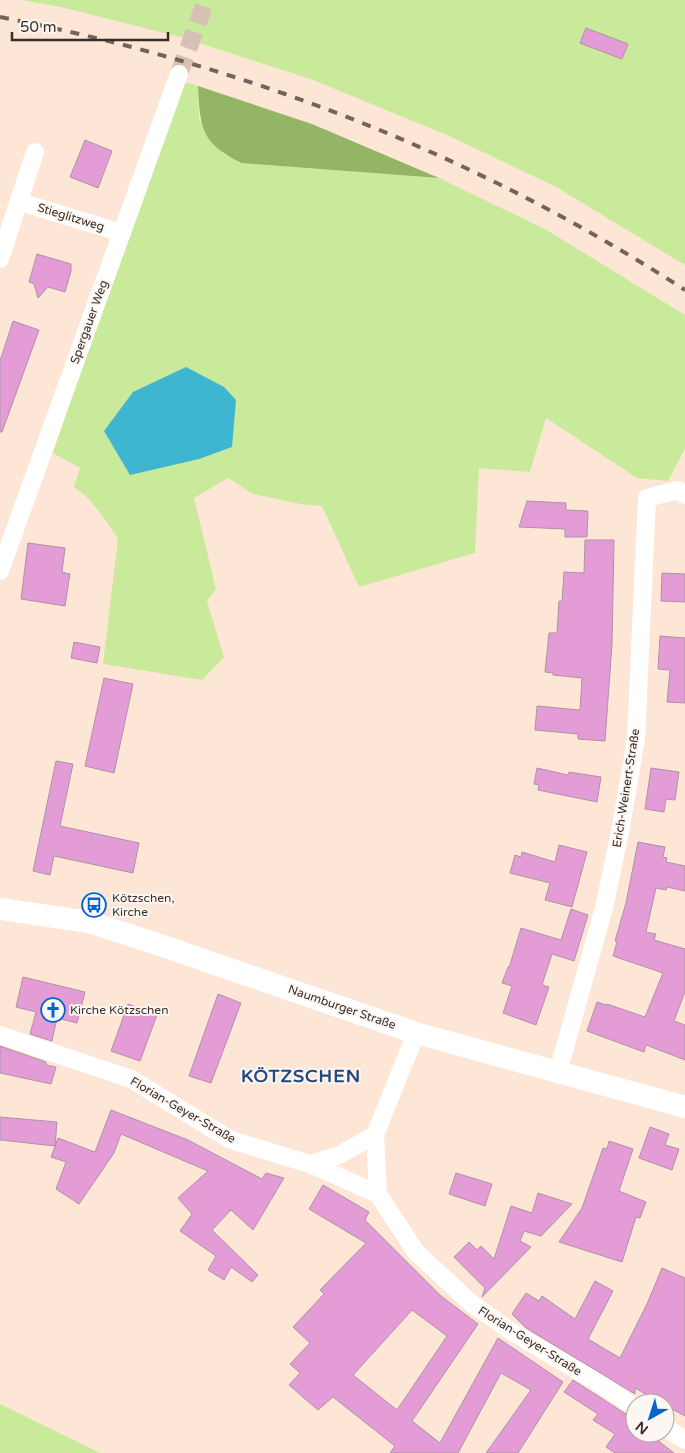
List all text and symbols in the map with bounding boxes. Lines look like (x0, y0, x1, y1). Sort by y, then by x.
scale bar (12, 10, 169, 42)
text: 50 m (20, 18, 57, 36)
street label: Stieglitzweg (36, 200, 106, 234)
street label: Spergauer Weg (67, 278, 111, 366)
street label: Erich-Weinert-Straße (610, 727, 642, 848)
place label: Kötzschen, Kirche (112, 891, 175, 919)
bus stop icon: Kötzschen, Kirche (81, 892, 107, 918)
street label: Naumburger Straße (286, 982, 398, 1032)
church icon: Kirche Kötzschen (40, 997, 66, 1023)
place label: Kirche Kötzschen (70, 1003, 168, 1017)
district label: KÖTZSCHEN (241, 1065, 361, 1087)
street label: Florian-Geyer-Straße (128, 1074, 238, 1146)
street label: Florian-Geyer-Straße (476, 1303, 585, 1379)
north arrow (625, 1393, 675, 1443)
text: N (632, 1418, 652, 1438)

